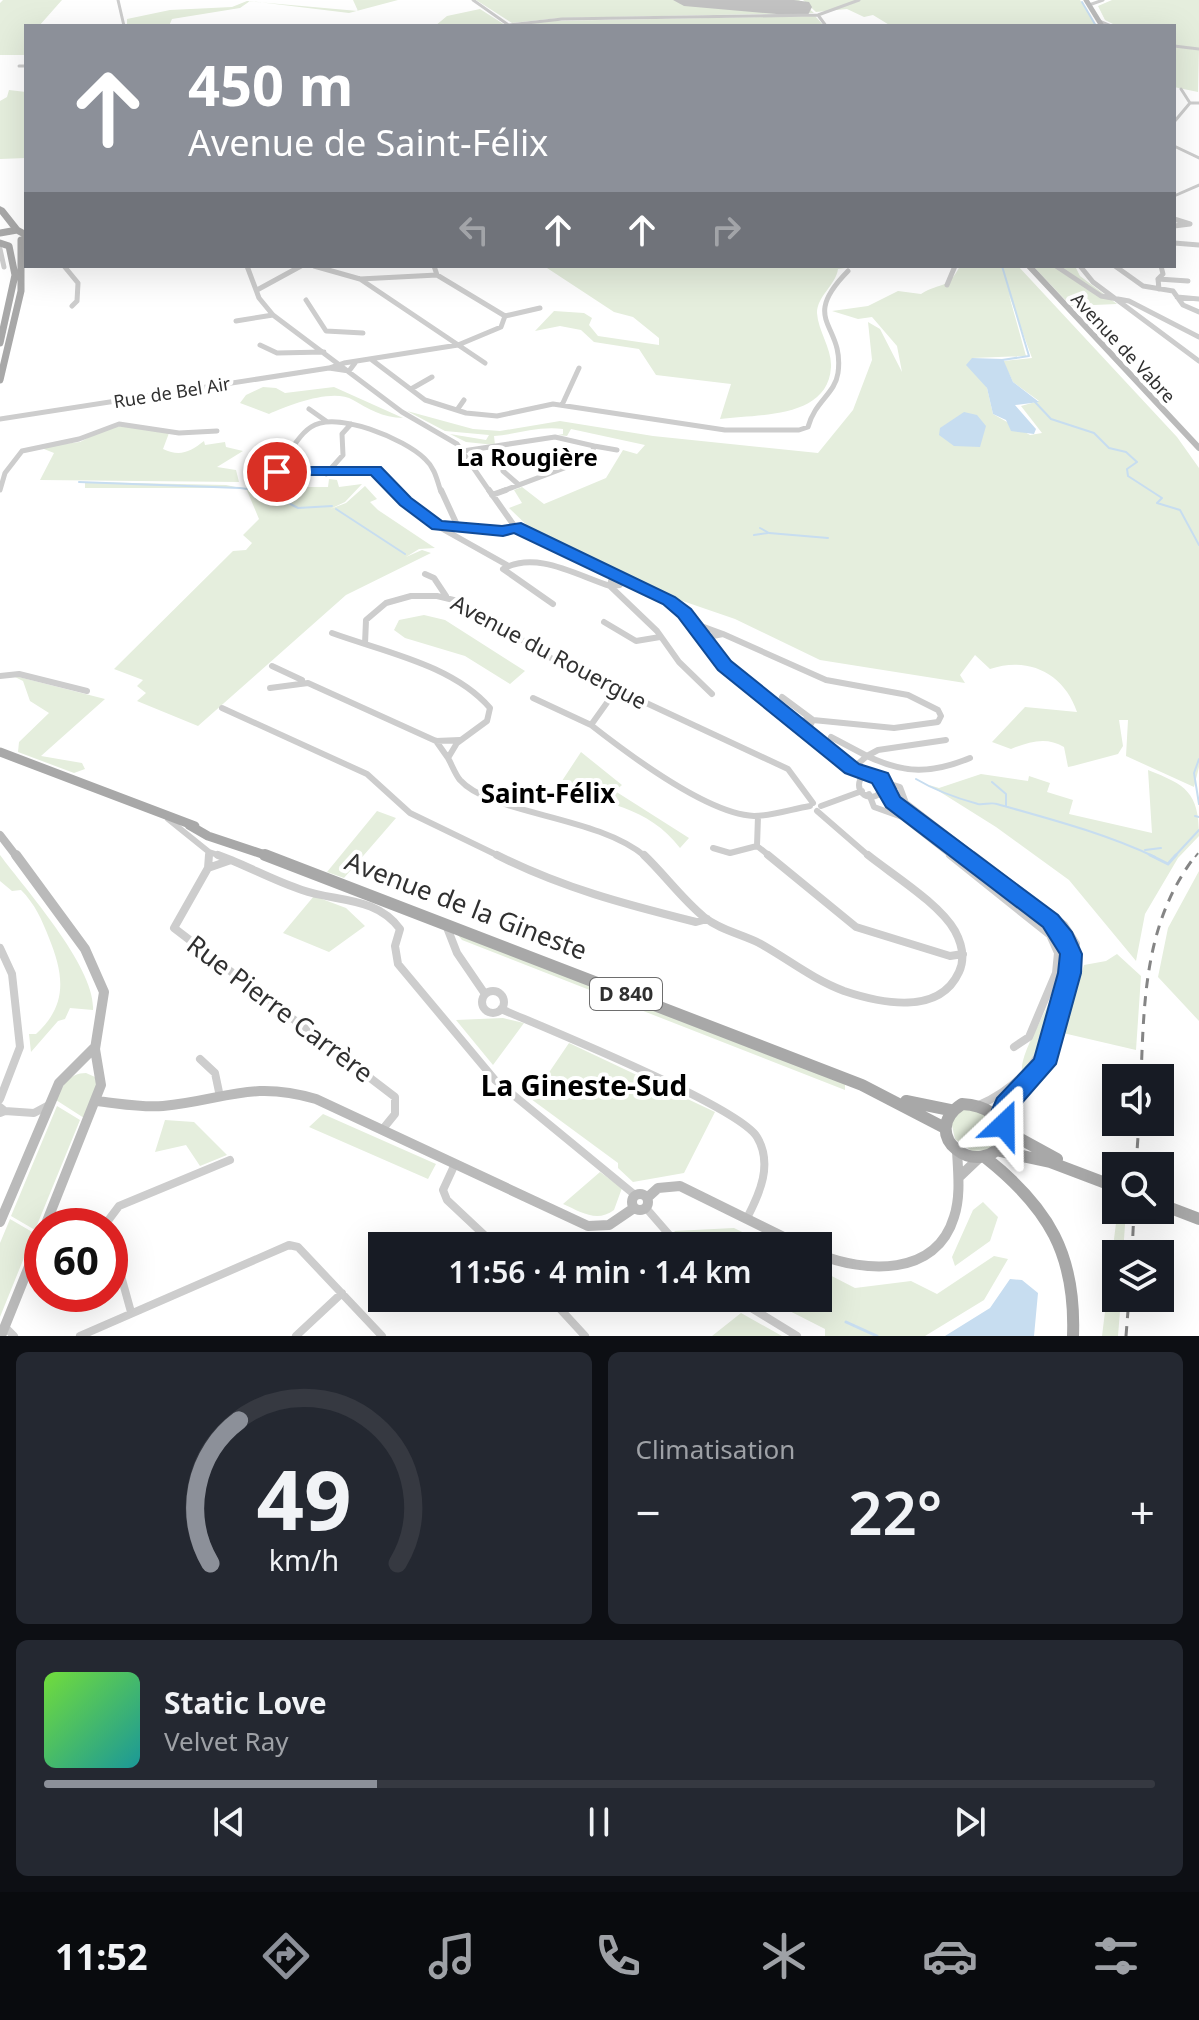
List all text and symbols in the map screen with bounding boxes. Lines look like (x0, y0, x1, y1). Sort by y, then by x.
text: 450 m (188, 46, 353, 122)
icon: ahead (56, 56, 160, 160)
text: Avenue de Saint-Félix (188, 118, 548, 167)
icon: left (452, 208, 496, 252)
icon: ahead (536, 208, 580, 252)
icon: ahead (620, 208, 664, 252)
icon: right (704, 208, 748, 252)
street label: Avenue de Vabre (1066, 287, 1181, 408)
street label: Rue de Bel Air (112, 371, 232, 413)
pin (243, 438, 311, 506)
district label: La Rougière (456, 440, 598, 473)
icon: arrive (255, 450, 299, 494)
street label: Avenue du Rouergue (447, 587, 652, 715)
district label: Saint-Félix (481, 775, 615, 811)
street label: Avenue de la Gineste (340, 842, 592, 968)
street label: Rue Pierre Carrère (180, 926, 381, 1090)
road number: D 840 (590, 978, 662, 1010)
map controls (1102, 1064, 1174, 1312)
button: sound (1102, 1064, 1174, 1136)
district label: La Gineste-Sud (481, 1066, 687, 1104)
position arrow (962, 1083, 1046, 1167)
button: search (1102, 1152, 1174, 1224)
speed limit sign: 60 (24, 1208, 128, 1312)
button: layers (1102, 1240, 1174, 1312)
text: 11:56 · 4 min · 1.4 km (449, 1251, 751, 1292)
text: Climatisation (636, 1431, 795, 1467)
text: 49 (256, 1441, 351, 1554)
text: 22° (848, 1471, 942, 1553)
text: − (636, 1482, 661, 1542)
text: + (1130, 1482, 1155, 1542)
text: km/h (269, 1540, 339, 1579)
text: Static Love (164, 1682, 327, 1723)
text: Velvet Ray (164, 1723, 289, 1759)
icon: previous (207, 1800, 251, 1844)
icon: pause (577, 1800, 621, 1844)
icon: next (948, 1800, 992, 1844)
icon: directions (258, 1928, 314, 1984)
icon: music (424, 1928, 480, 1984)
icon: phone (590, 1928, 646, 1984)
icon: climate (756, 1928, 812, 1984)
icon: car (922, 1928, 978, 1984)
icon: filters (1088, 1928, 1144, 1984)
text: 11:52 (55, 1932, 148, 1981)

